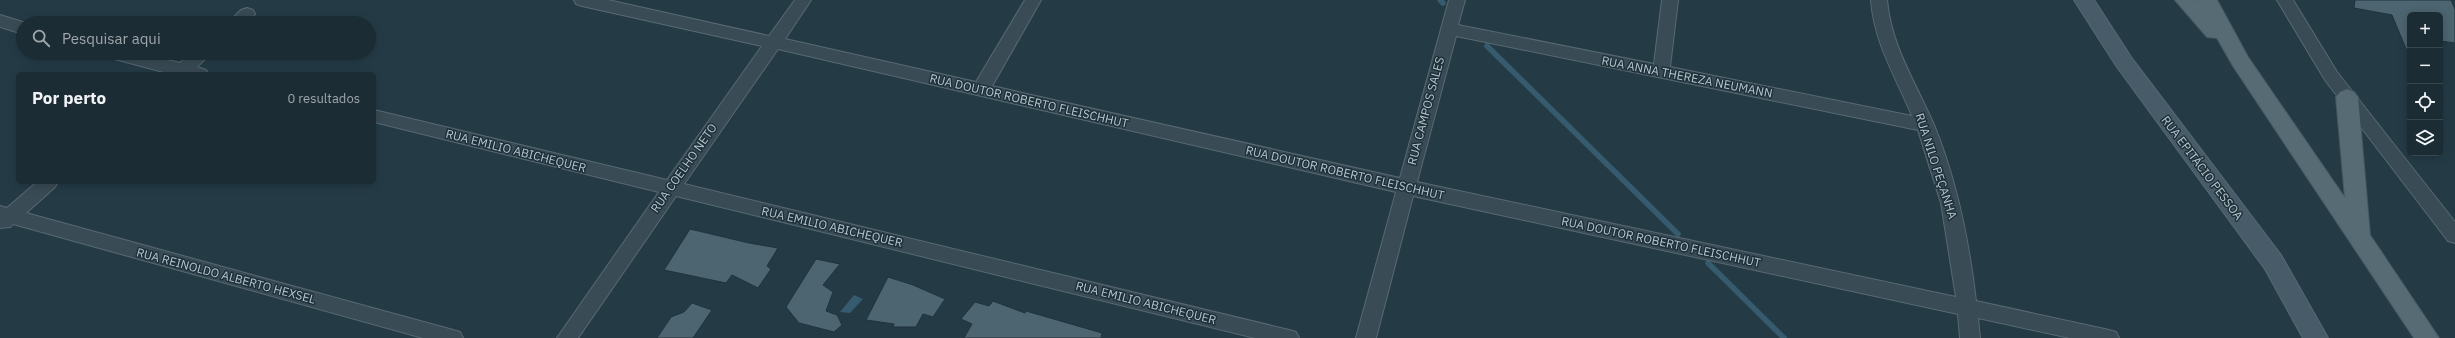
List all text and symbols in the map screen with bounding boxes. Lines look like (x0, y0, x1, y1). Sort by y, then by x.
map controls (2407, 12, 2443, 156)
button: + (2407, 12, 2443, 48)
search box (16, 16, 376, 60)
icon: search (30, 27, 52, 49)
text: Pesquisar aqui (62, 29, 161, 48)
button: − (2407, 48, 2443, 84)
street label: RUA ANNA THEREZA NEUMANN (1600, 53, 1774, 100)
street label: RUA CAMPOS SALES (1404, 55, 1447, 166)
street label: RUA DOUTOR ROBERTO FLEISCHHUT (928, 70, 1130, 131)
button: locate (2407, 84, 2443, 120)
text: Por perto (32, 87, 106, 109)
text: 0 resultados (287, 90, 360, 107)
street label: RUA NILO PEÇANHA (1912, 111, 1961, 221)
street label: RUA EPITÁCIO PESSOA (2158, 113, 2247, 223)
street label: RUA COELHO NETO (647, 120, 720, 215)
button: layers (2407, 120, 2443, 156)
street label: RUA EMILIO ABICHEQUER (444, 126, 588, 175)
street label: RUA DOUTOR ROBERTO FLEISCHHUT (1244, 142, 1446, 203)
street label: RUA EMILIO ABICHEQUER (760, 203, 904, 250)
street label: RUA DOUTOR ROBERTO FLEISCHHUT (1560, 213, 1762, 270)
street label: RUA REINOLDO ALBERTO HEXSEL (135, 244, 317, 307)
street label: RUA EMILIO ABICHEQUER (1074, 278, 1218, 327)

